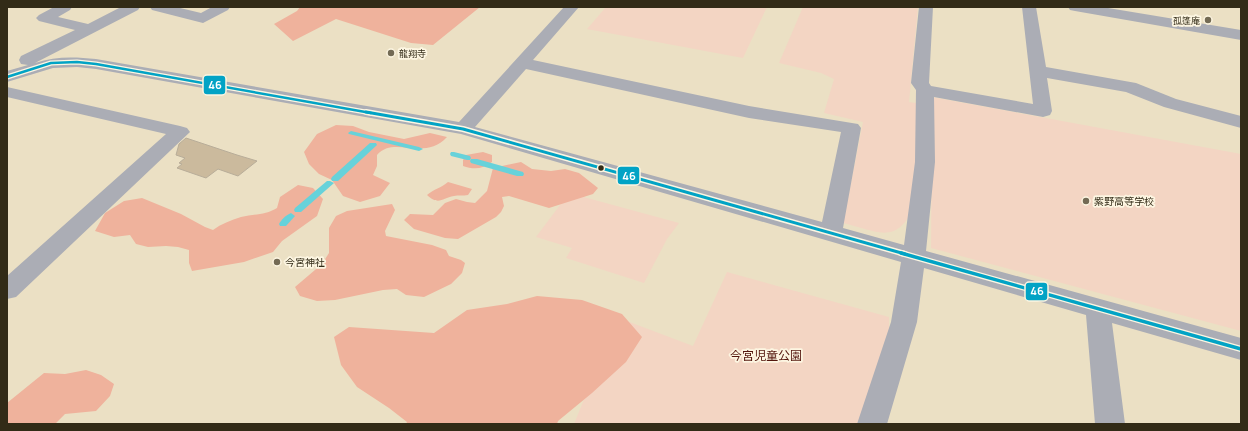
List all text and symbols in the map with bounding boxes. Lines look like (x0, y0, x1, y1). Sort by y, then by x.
place label: 孤篷庵 (1173, 14, 1200, 27)
marker: 孤篷庵 (1203, 15, 1213, 25)
place label: 龍翔寺 (399, 47, 426, 60)
marker: 龍翔寺 (386, 48, 396, 58)
line badge: 46 (203, 75, 226, 95)
text: 46 (208, 77, 222, 92)
unlabelled marker (596, 163, 606, 173)
line badge: 46 (617, 166, 640, 185)
text: 46 (622, 168, 636, 183)
place label: 紫野高等学校 (1094, 194, 1154, 208)
marker: 紫野高等学校 (1081, 196, 1091, 206)
place label: 今宮神社 (285, 255, 325, 269)
marker: 今宮神社 (272, 257, 282, 267)
line badge: 46 (1025, 282, 1048, 301)
text: 46 (1030, 283, 1044, 298)
park label: 今宮児童公園 (730, 347, 802, 364)

